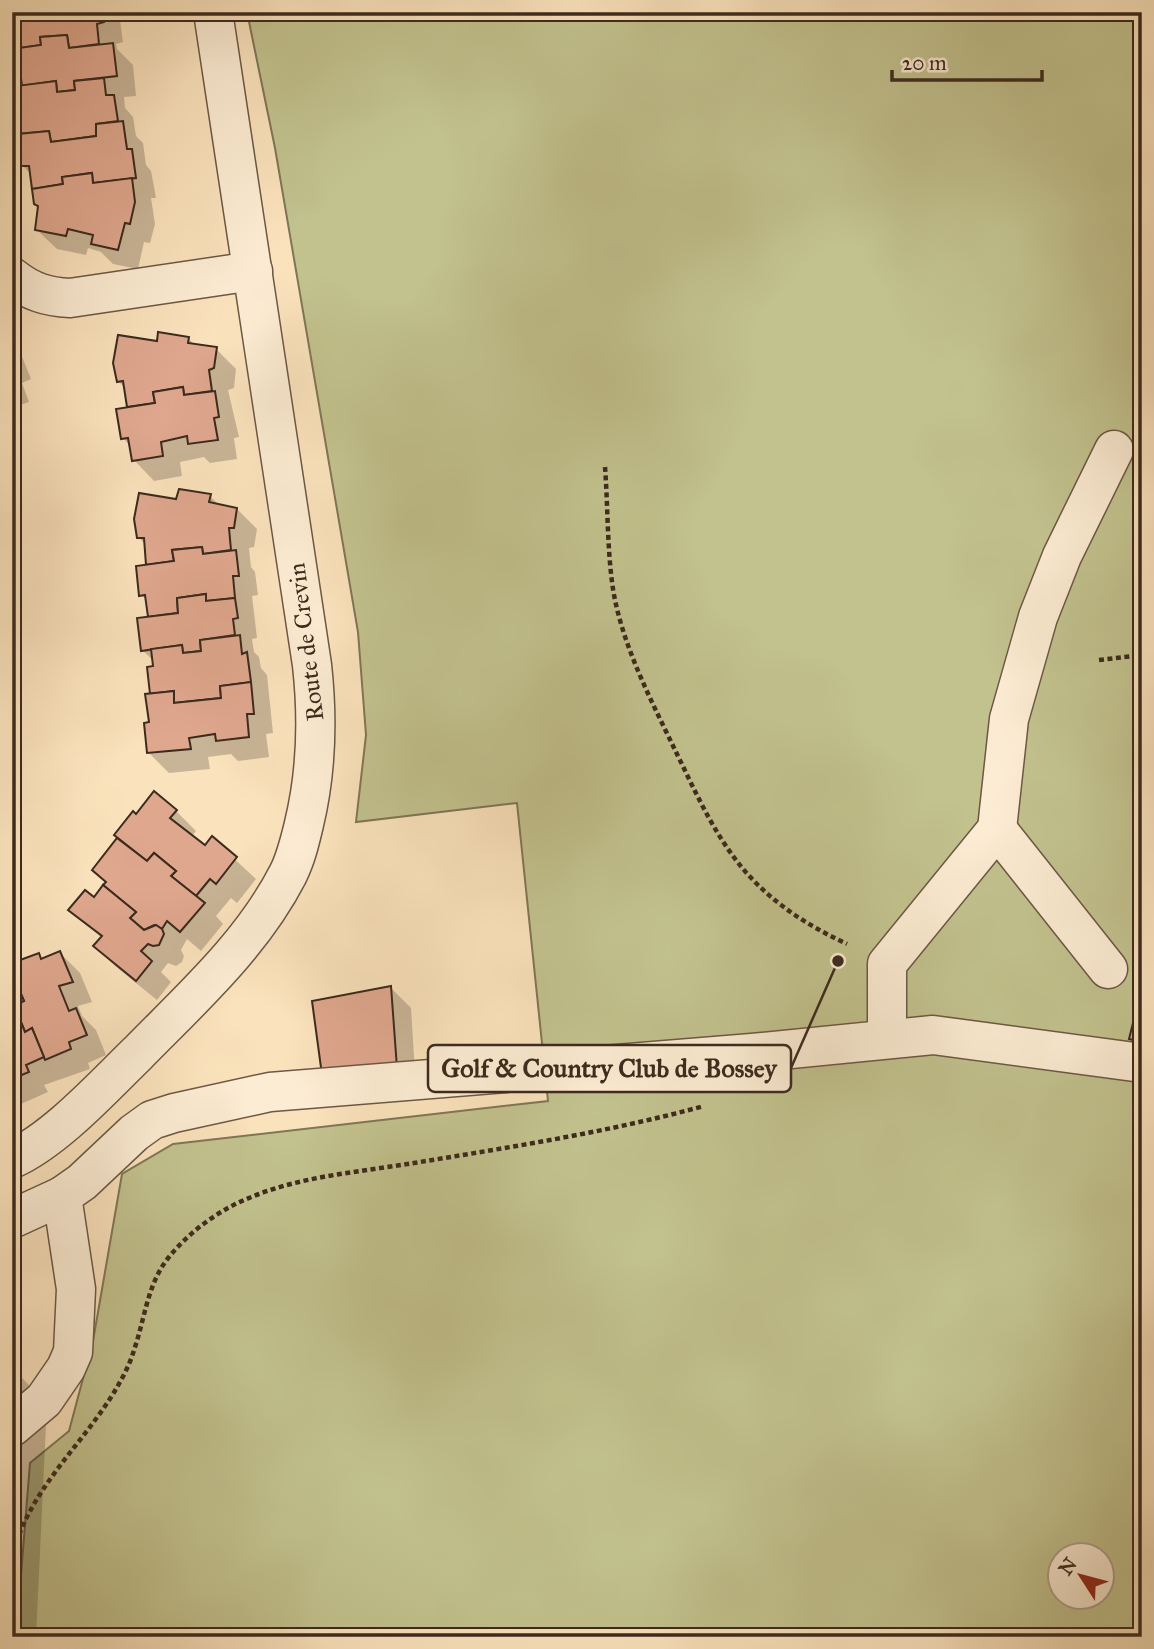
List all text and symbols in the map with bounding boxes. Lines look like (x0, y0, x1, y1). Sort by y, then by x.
scale bar (892, 38, 1042, 82)
text: 20 m (902, 50, 947, 76)
street label: Route de Crevin (281, 561, 331, 723)
callout: Golf & Country Club de Bossey (428, 1045, 791, 1092)
text: Golf & Country Club de Bossey (441, 1052, 778, 1084)
north arrow (1046, 1540, 1116, 1610)
text: N (1054, 1553, 1082, 1580)

